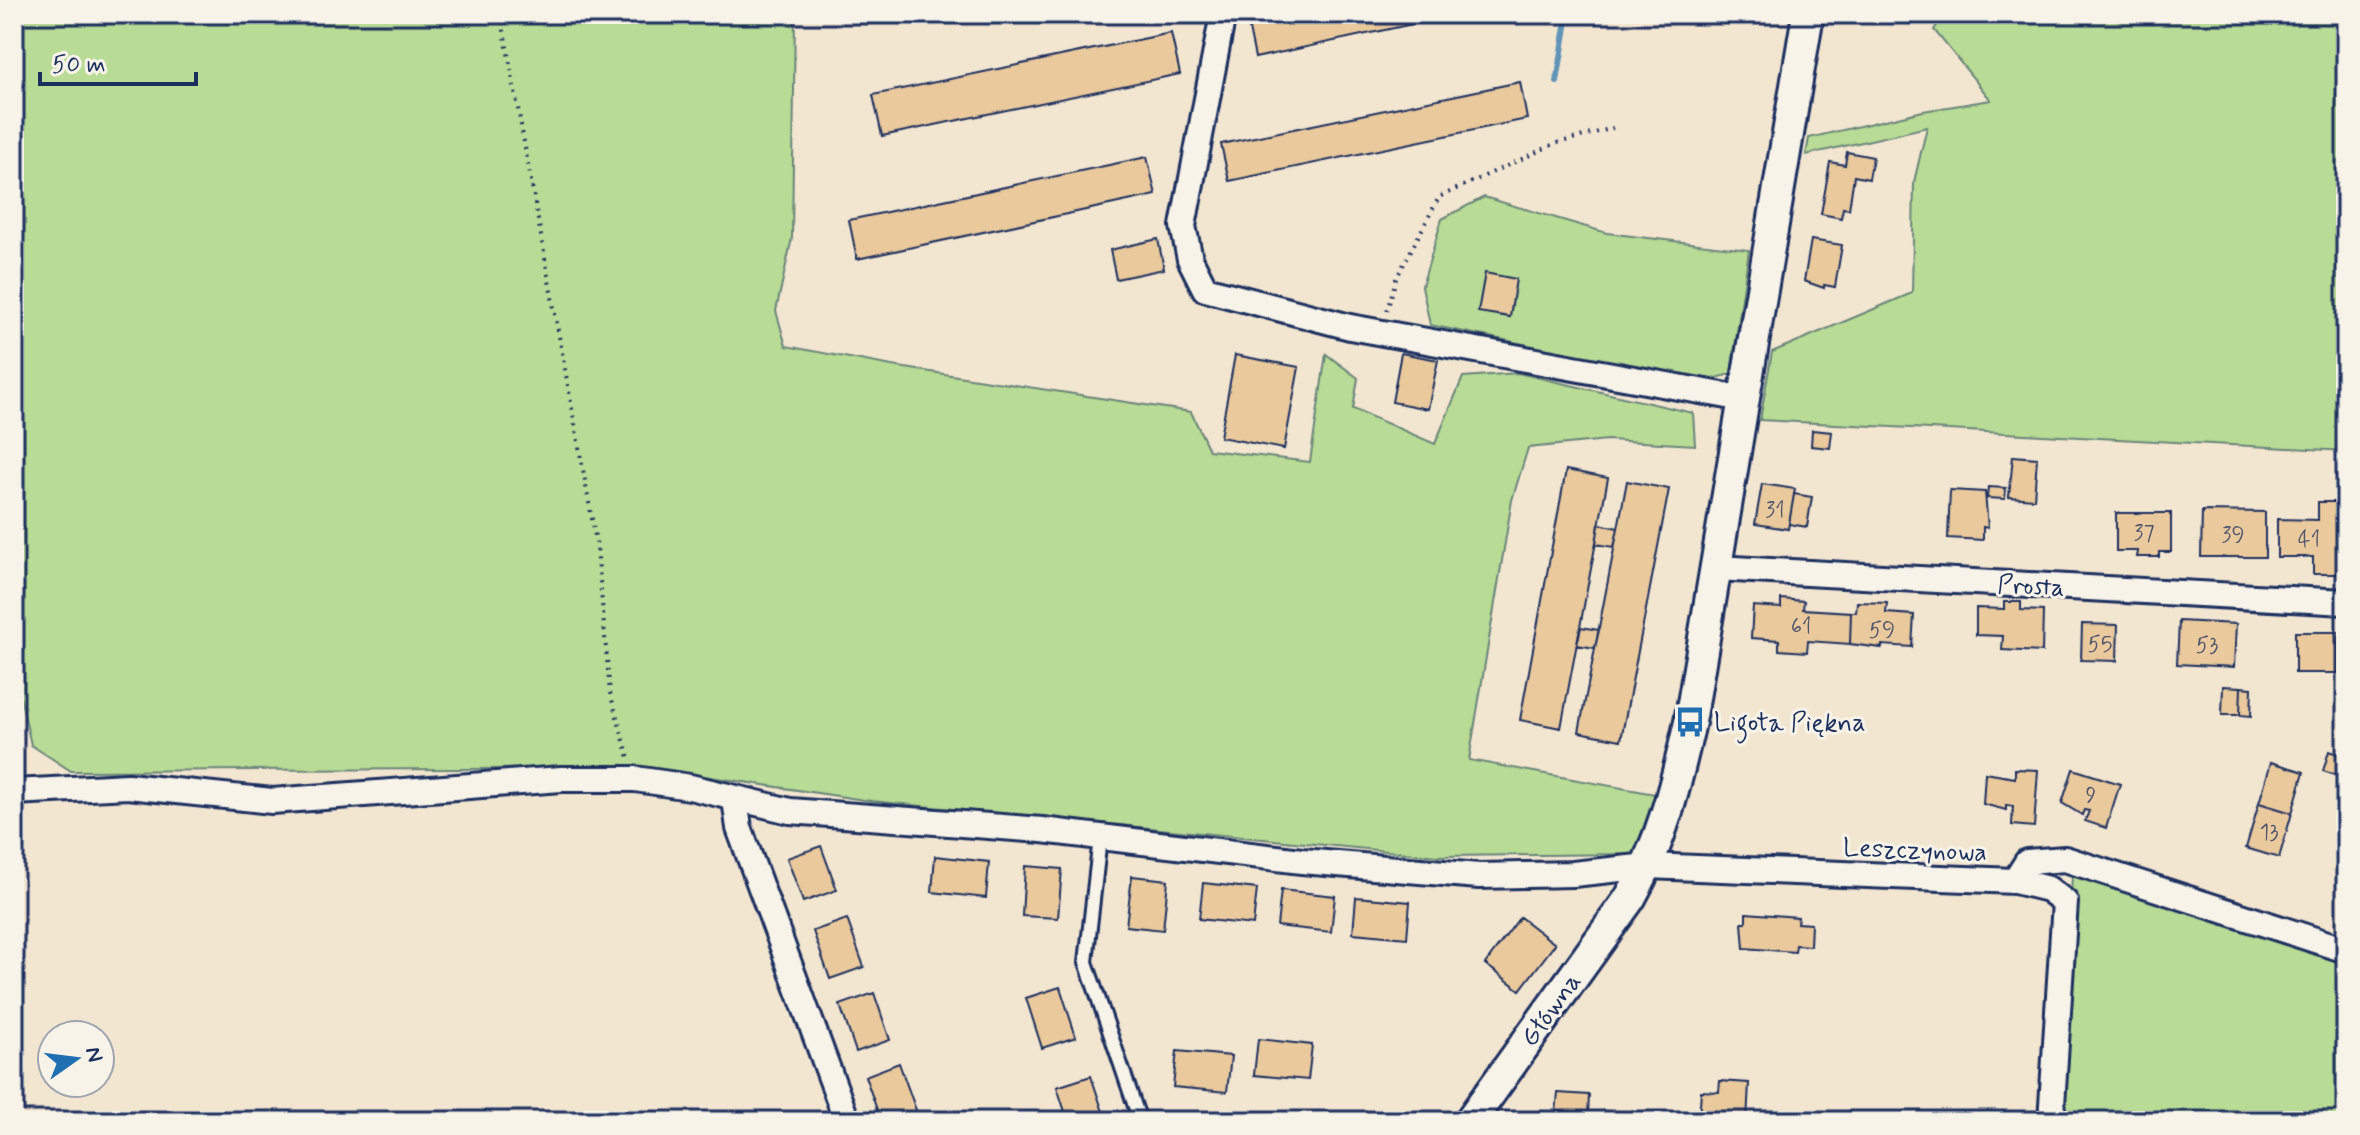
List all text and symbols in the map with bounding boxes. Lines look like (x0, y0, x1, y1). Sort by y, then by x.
scale bar (40, 36, 196, 86)
text: 50 m (52, 50, 106, 81)
house number: 31 (1765, 497, 1785, 525)
house number: 37 (2133, 520, 2155, 548)
house number: 39 (2221, 522, 2245, 550)
house number: 41 (2298, 526, 2320, 554)
street label: Prosta (1996, 568, 2065, 606)
house number: 61 (1791, 613, 1811, 641)
house number: 59 (1869, 617, 1895, 645)
house number: 55 (2088, 631, 2112, 659)
house number: 53 (2196, 632, 2218, 660)
bus stop icon: Ligota Piękna (1673, 705, 1707, 739)
place label: Ligota Piękna (1714, 707, 1866, 744)
house number: 9 (2086, 782, 2096, 810)
house number: 13 (2259, 819, 2279, 847)
street label: Leszczynowa (1842, 831, 1988, 871)
street label: Główna (1513, 967, 1590, 1054)
north arrow (36, 1019, 116, 1099)
text: N (78, 1044, 109, 1065)

